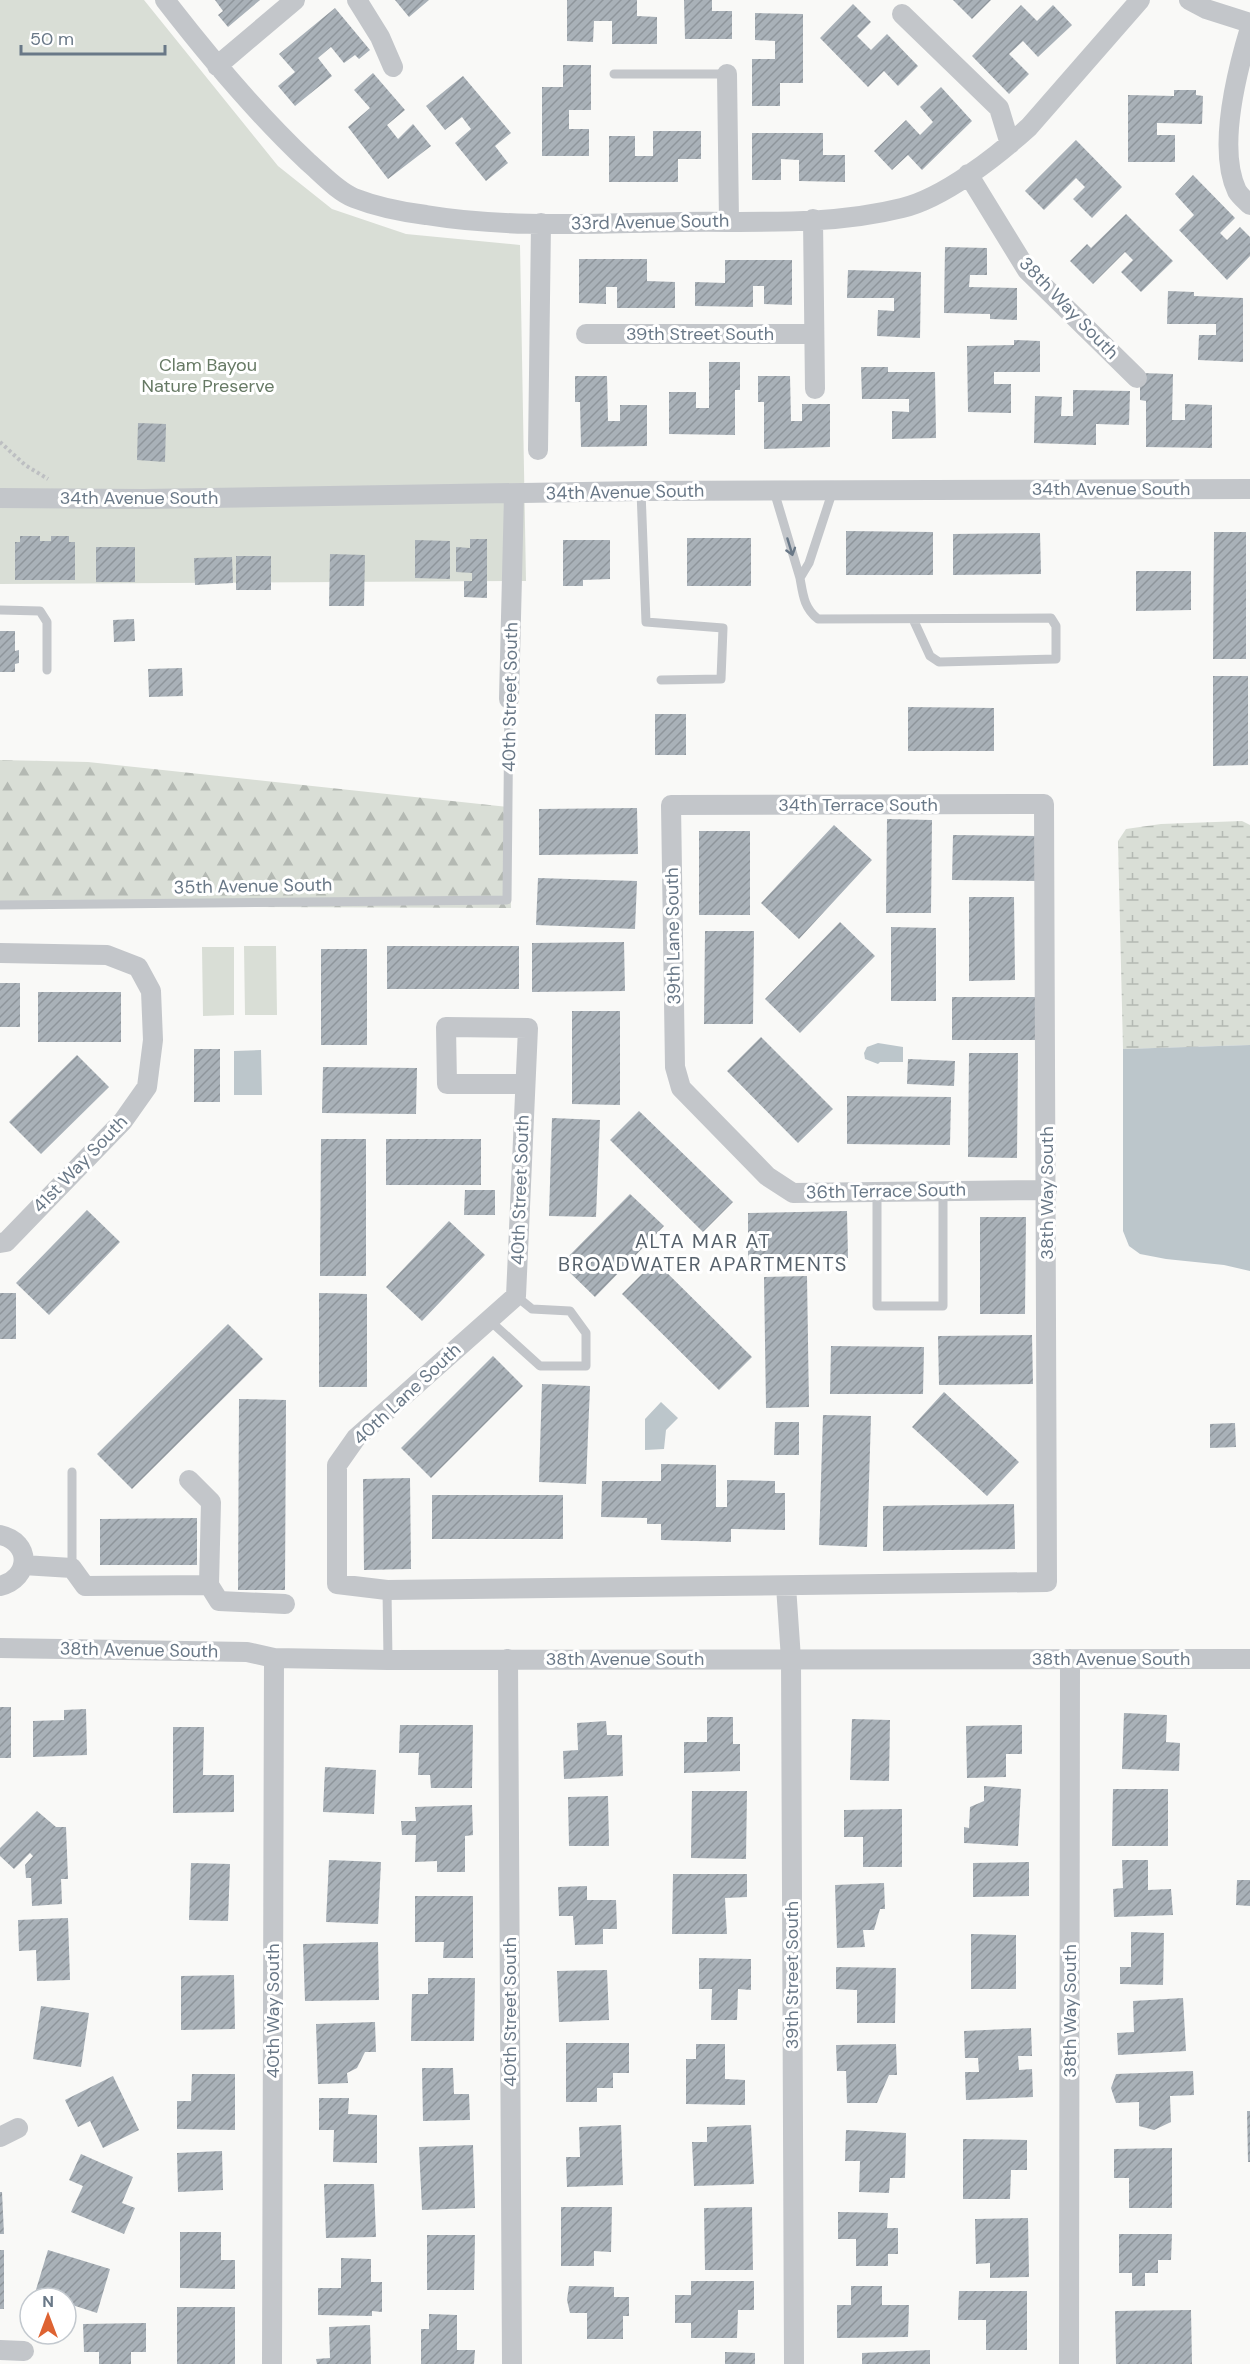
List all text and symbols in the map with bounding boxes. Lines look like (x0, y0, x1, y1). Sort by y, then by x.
scale bar (21, 18, 165, 56)
text: 50 m (30, 27, 74, 51)
street label: 33rd Avenue South (571, 209, 729, 235)
street label: 38th Way South (1014, 252, 1124, 364)
street label: 39th Street South (626, 322, 774, 346)
park label: Clam Bayou Nature Preserve (142, 353, 274, 398)
street label: 34th Avenue South (1032, 477, 1190, 501)
street label: 34th Avenue South (546, 479, 704, 505)
street label: 34th Avenue South (60, 486, 218, 510)
one-way arrow (785, 537, 796, 556)
street label: 40th Street South (497, 622, 523, 772)
street label: 34th Terrace South (778, 793, 938, 817)
street label: 39th Lane South (660, 867, 686, 1005)
street label: 35th Avenue South (173, 873, 333, 899)
street label: 41st Way South (27, 1110, 133, 1218)
street label: 40th Street South (505, 1115, 535, 1265)
street label: 38th Way South (1035, 1126, 1059, 1260)
street label: 36th Terrace South (806, 1178, 966, 1204)
district label: ALTA MAR AT BROADWATER APARTMENTS (558, 1228, 848, 1277)
street label: 40th Lane South (348, 1338, 466, 1450)
street label: 38th Avenue South (60, 1637, 218, 1663)
street label: 38th Avenue South (546, 1647, 704, 1671)
street label: 38th Avenue South (1032, 1647, 1190, 1671)
street label: 39th Street South (780, 1901, 804, 2049)
street label: 40th Street South (498, 1937, 522, 2087)
street label: 40th Way South (261, 1943, 285, 2079)
street label: 38th Way South (1058, 1944, 1082, 2078)
north arrow (18, 2286, 78, 2346)
text: N (42, 2291, 54, 2312)

